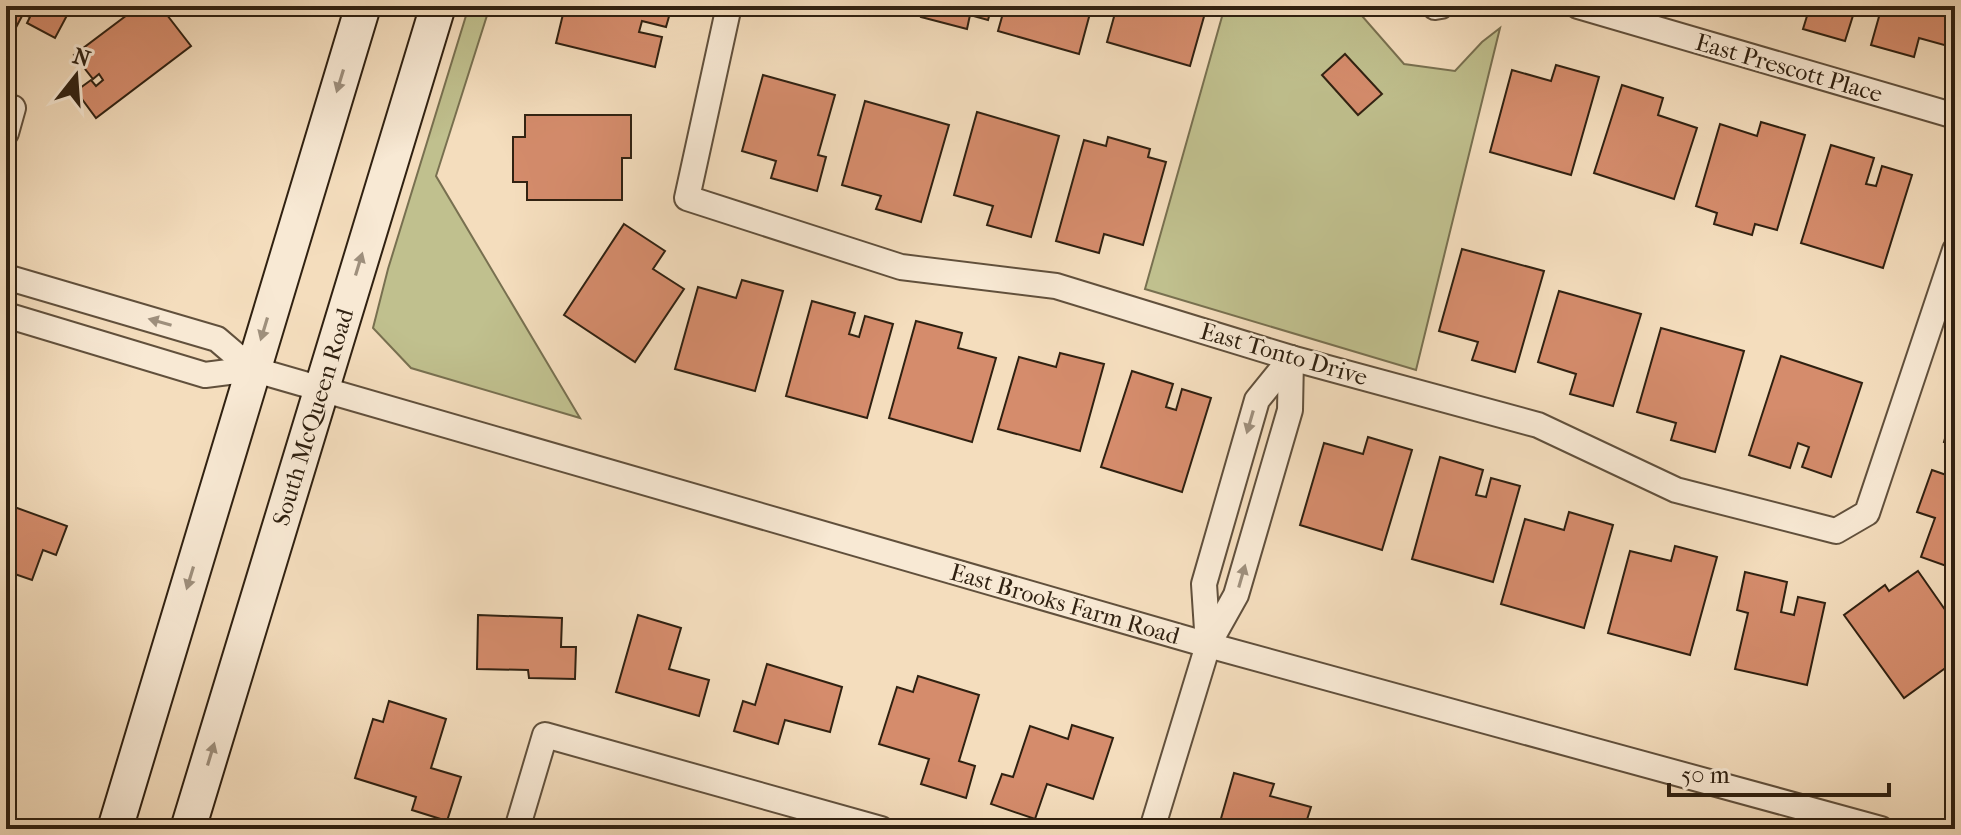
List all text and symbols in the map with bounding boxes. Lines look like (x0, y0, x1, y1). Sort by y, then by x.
street label: East Prescott Place (1692, 28, 1886, 108)
north arrow (36, 36, 116, 116)
text: N (70, 43, 94, 73)
one-way arrow (333, 69, 346, 93)
one-way arrow (353, 252, 366, 276)
street label: South McQueen Road (267, 304, 360, 529)
one-way arrow (148, 315, 172, 328)
street label: East Tonto Drive (1197, 317, 1371, 391)
one-way arrow (257, 318, 270, 342)
one-way arrow (1243, 411, 1256, 435)
street label: East Brooks Farm Road (947, 558, 1184, 650)
one-way arrow (1236, 563, 1249, 587)
one-way arrow (183, 567, 196, 591)
one-way arrow (205, 742, 218, 766)
scale bar (1669, 747, 1889, 797)
text: 50 m (1681, 761, 1730, 789)

